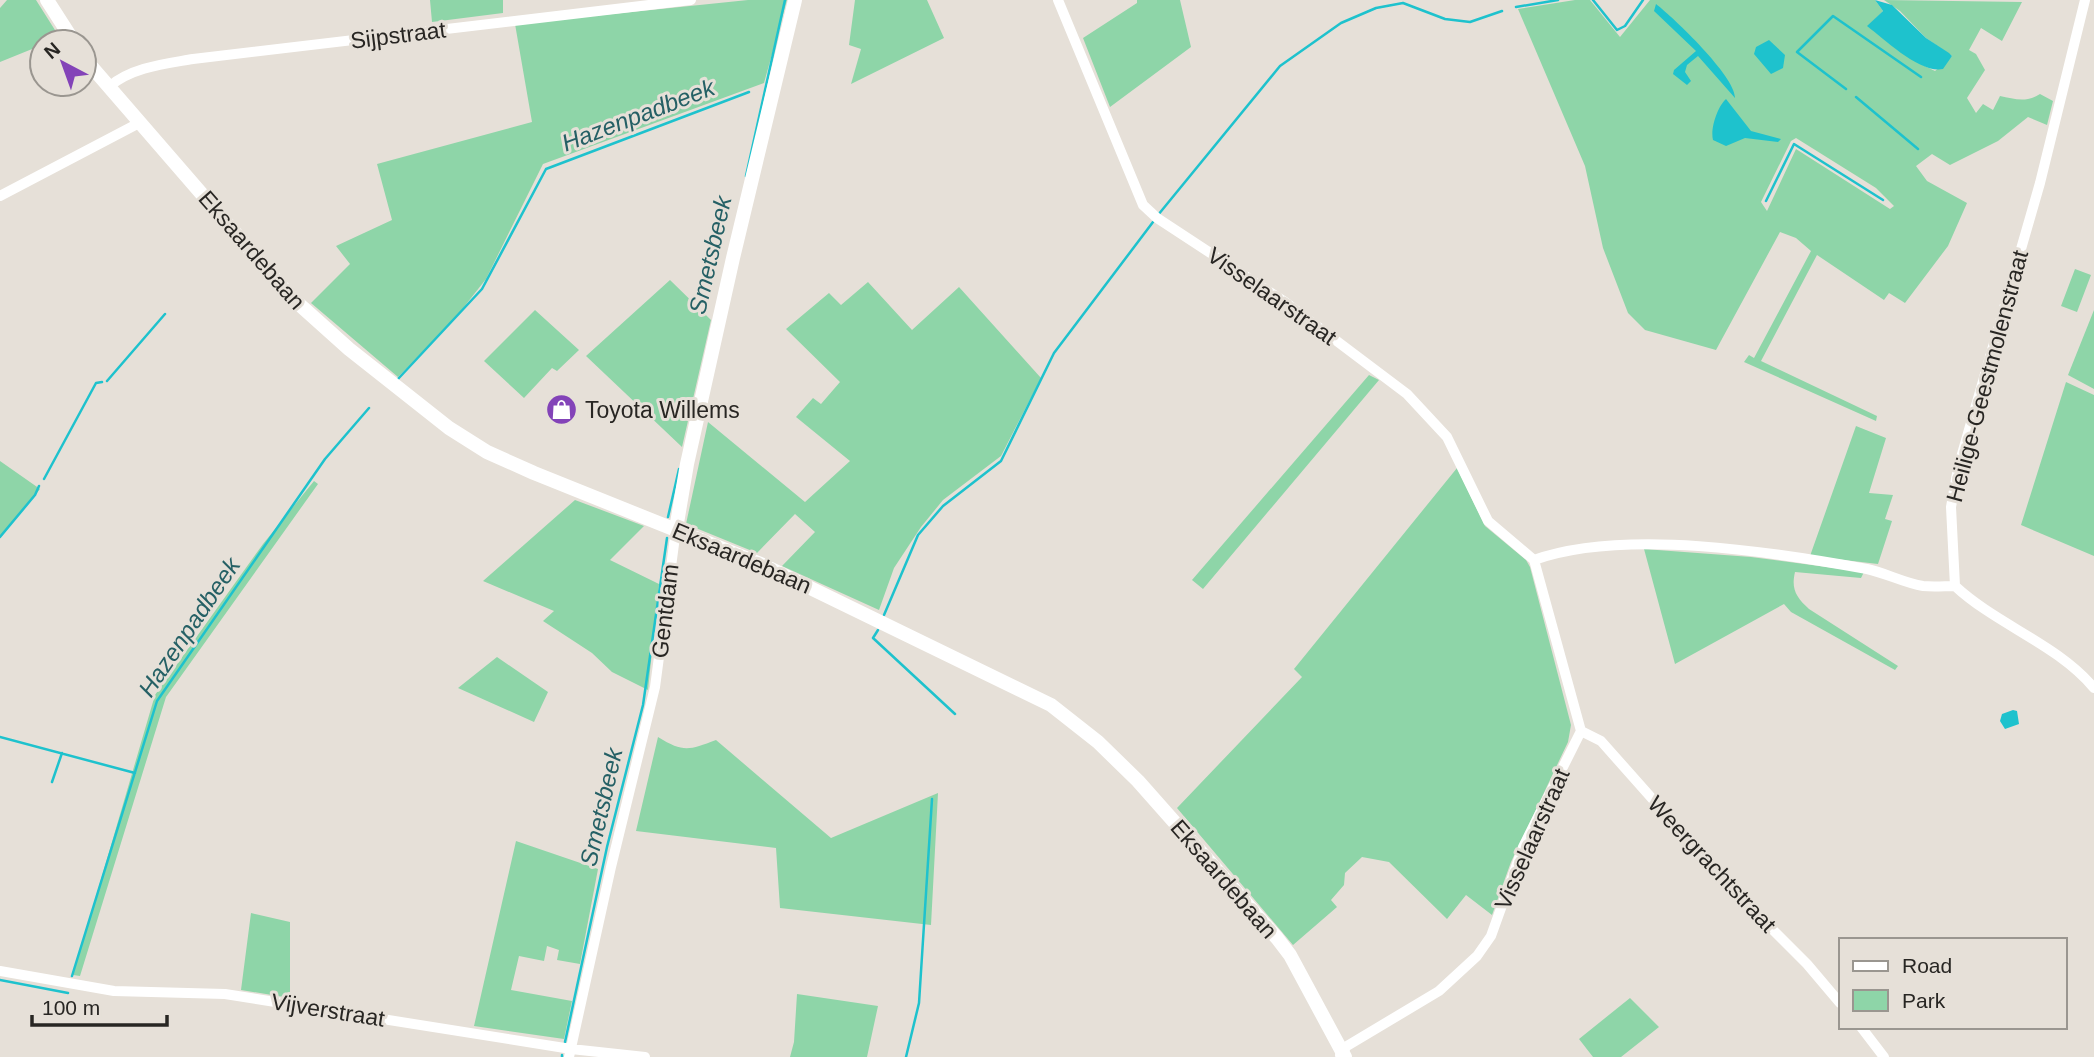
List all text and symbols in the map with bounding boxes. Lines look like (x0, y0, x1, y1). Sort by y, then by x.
street label: Sijpstraat (349, 16, 448, 54)
north arrow (28, 28, 98, 98)
text: N (40, 38, 64, 63)
water label: Hazenpadbeek (558, 73, 720, 157)
street label: Eksaardebaan (194, 185, 310, 315)
water label: Smetsbeek (683, 192, 737, 317)
street label: Visselaarstraat (1202, 242, 1342, 351)
street label: Heilige-Geestmolenstraat (1941, 247, 2033, 505)
shop icon: Toyota Willems (545, 393, 579, 427)
place label: Toyota Willems (585, 397, 740, 423)
street label: Eksaardebaan (669, 517, 815, 599)
water label: Hazenpadbeek (133, 551, 246, 701)
street label: Gentdam (646, 562, 684, 660)
water label: Smetsbeek (574, 744, 628, 869)
street label: Visselaarstraat (1489, 764, 1575, 914)
street label: Weergrachtstraat (1642, 791, 1782, 938)
street label: Eksaardebaan (1166, 814, 1282, 944)
legend (1839, 938, 2066, 1029)
text: Road (1902, 954, 1952, 977)
scale bar (32, 984, 166, 1028)
street label: Vijverstraat (269, 988, 387, 1032)
text: Park (1902, 989, 1946, 1012)
text: 100 m (42, 996, 100, 1019)

